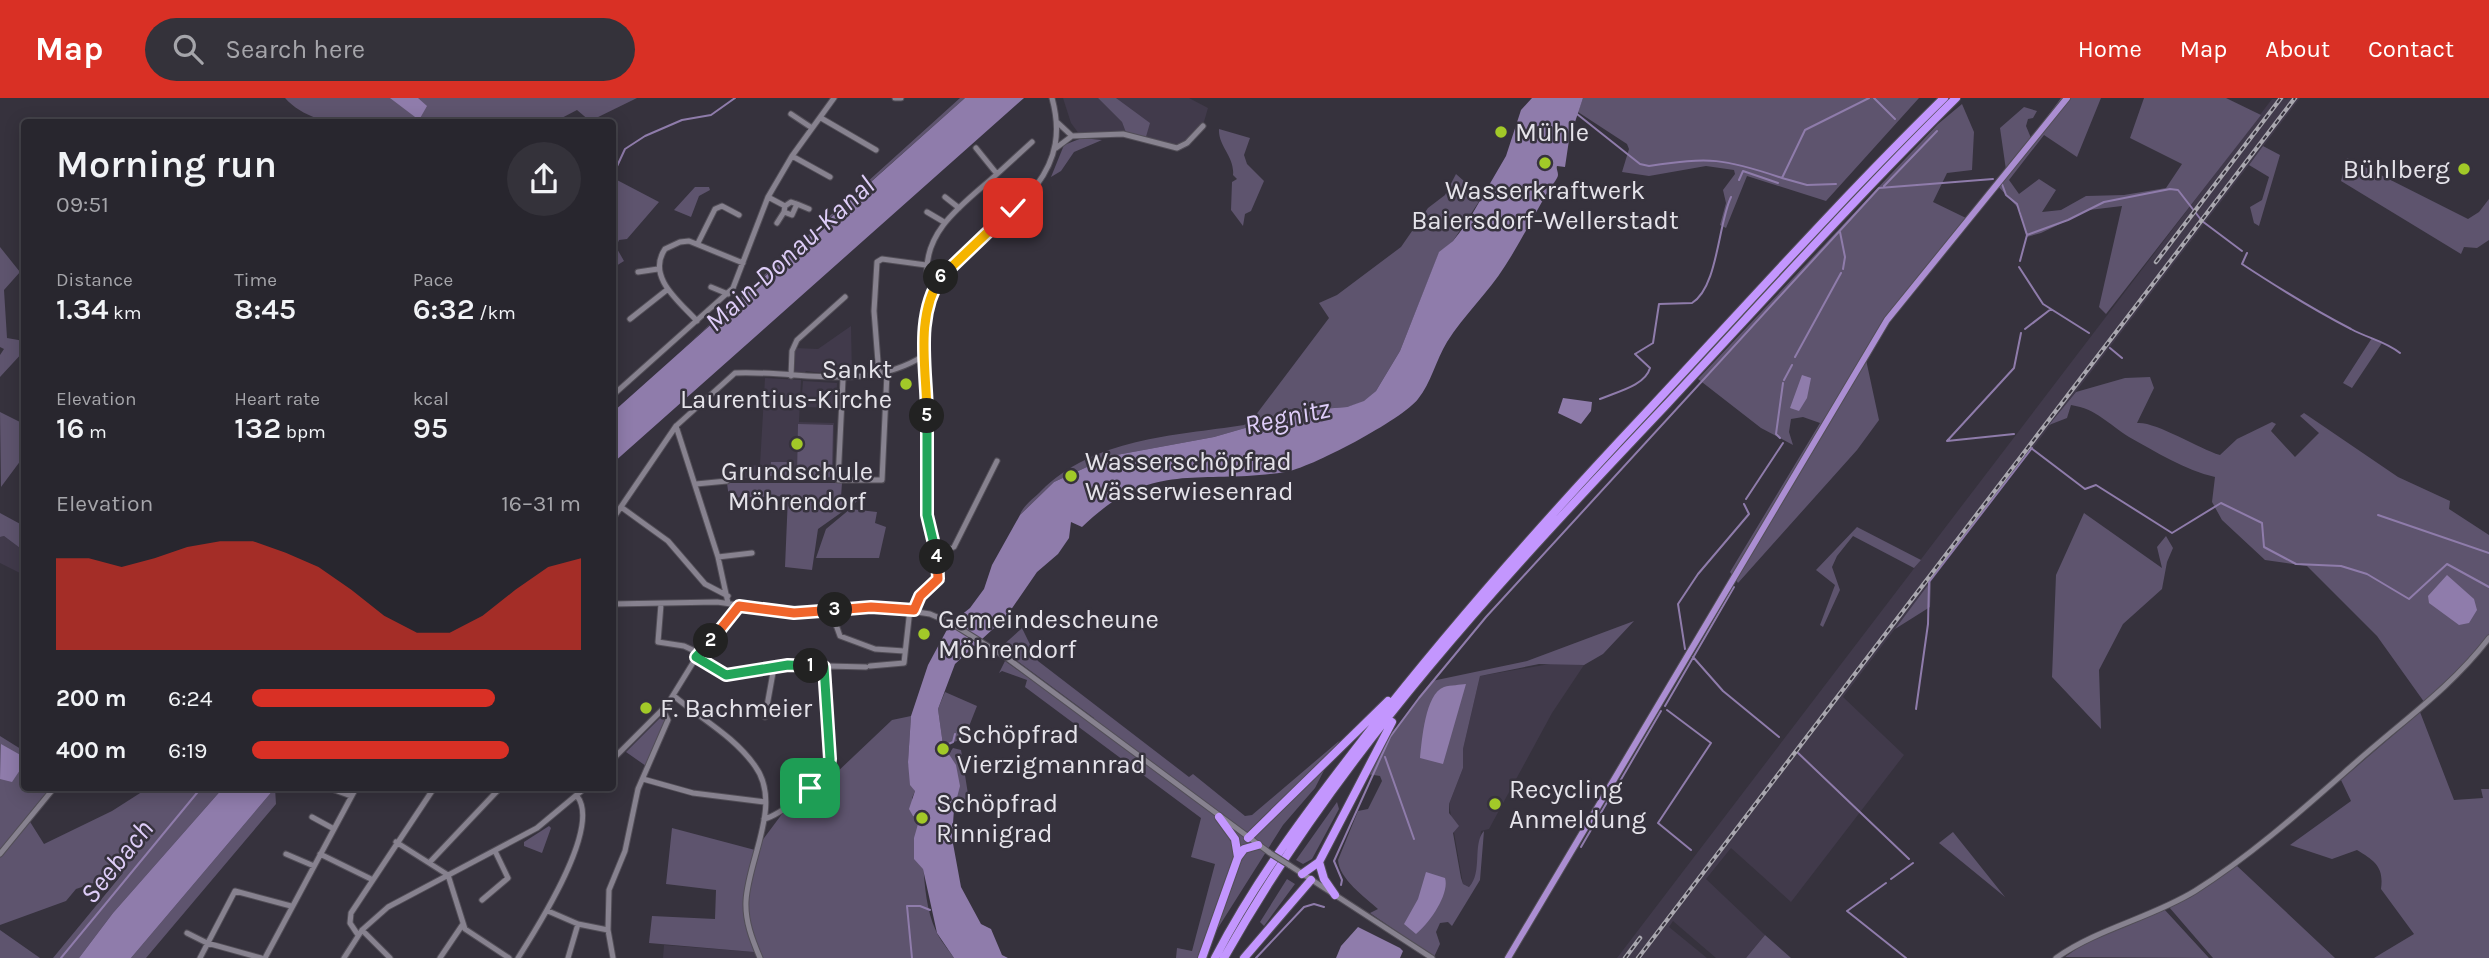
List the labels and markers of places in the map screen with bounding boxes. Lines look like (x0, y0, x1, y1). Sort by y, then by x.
place label: Mühle (1515, 117, 1589, 148)
marker: Mühle (1493, 124, 1509, 140)
place label: Bühlberg (2343, 154, 2450, 185)
marker: Wasserkraftwerk Baiersdorf-Wellerstadt (1537, 155, 1553, 171)
marker: Bühlberg (2456, 161, 2472, 177)
place label: Wasserkraftwerk Baiersdorf-Wellerstadt (1411, 175, 1679, 236)
pin (983, 178, 1043, 238)
pin: 6 (923, 260, 958, 294)
place label: Sankt Laurentius-Kirche (680, 354, 892, 415)
marker: Sankt Laurentius-Kirche (898, 376, 914, 392)
pin: 5 (909, 398, 944, 434)
marker: Grundschule Möhrendorf (789, 436, 805, 452)
place label: Wasserschöpfrad Wässerwiesenrad (1085, 446, 1294, 507)
place label: Grundschule Möhrendorf (721, 456, 873, 517)
marker: Wasserschöpfrad Wässerwiesenrad (1063, 468, 1079, 484)
pin: 4 (920, 540, 954, 574)
pin: 3 (818, 592, 852, 628)
place label: Gemeindescheune Möhrendorf (938, 604, 1159, 665)
pin: 2 (694, 624, 728, 658)
marker: Gemeindescheune Möhrendorf (916, 626, 932, 642)
pin: 1 (794, 648, 828, 684)
place label: F. Bachmeier (660, 693, 813, 724)
marker: F. Bachmeier (638, 700, 654, 716)
place label: Schöpfrad Vierzigmannrad (957, 719, 1146, 780)
marker: Schöpfrad Vierzigmannrad (935, 741, 951, 757)
pin (780, 758, 840, 818)
place label: Recycling Anmeldung (1509, 774, 1646, 835)
place label: Schöpfrad Rinnigrad (936, 788, 1058, 849)
marker: Recycling Anmeldung (1487, 796, 1503, 812)
marker: Schöpfrad Rinnigrad (914, 810, 930, 826)

